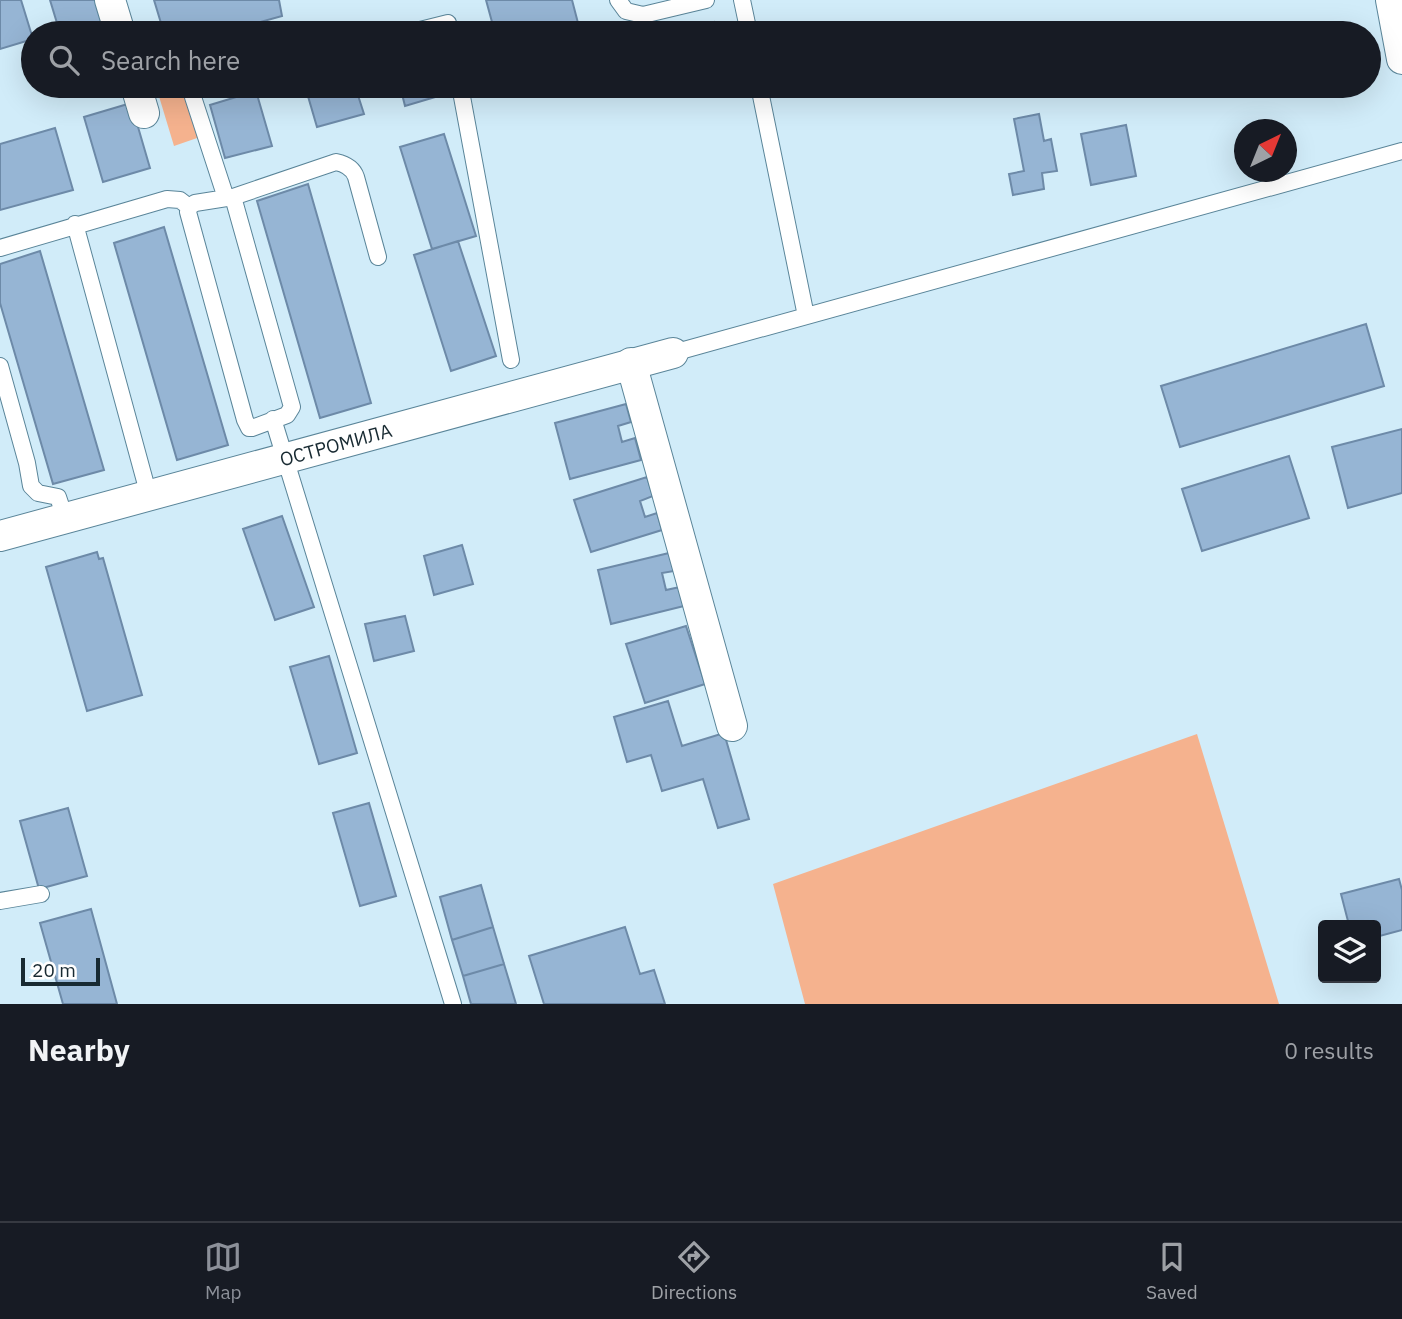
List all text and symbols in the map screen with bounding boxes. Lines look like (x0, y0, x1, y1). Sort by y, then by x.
search box (21, 21, 1381, 98)
icon: search (45, 41, 83, 79)
text: Search here (101, 43, 240, 77)
north arrow (1234, 119, 1297, 182)
street label: ОСТРОМИЛА (277, 418, 394, 471)
map controls (1318, 920, 1381, 983)
button: layers (1318, 920, 1381, 983)
scale bar (21, 955, 100, 987)
text: 20 m (32, 958, 76, 982)
text: Nearby (28, 1030, 130, 1069)
text: 0 results (1284, 1035, 1374, 1065)
tab: Map (204, 1238, 242, 1304)
tab: Directions (651, 1238, 737, 1304)
tab: Saved (1146, 1238, 1198, 1304)

